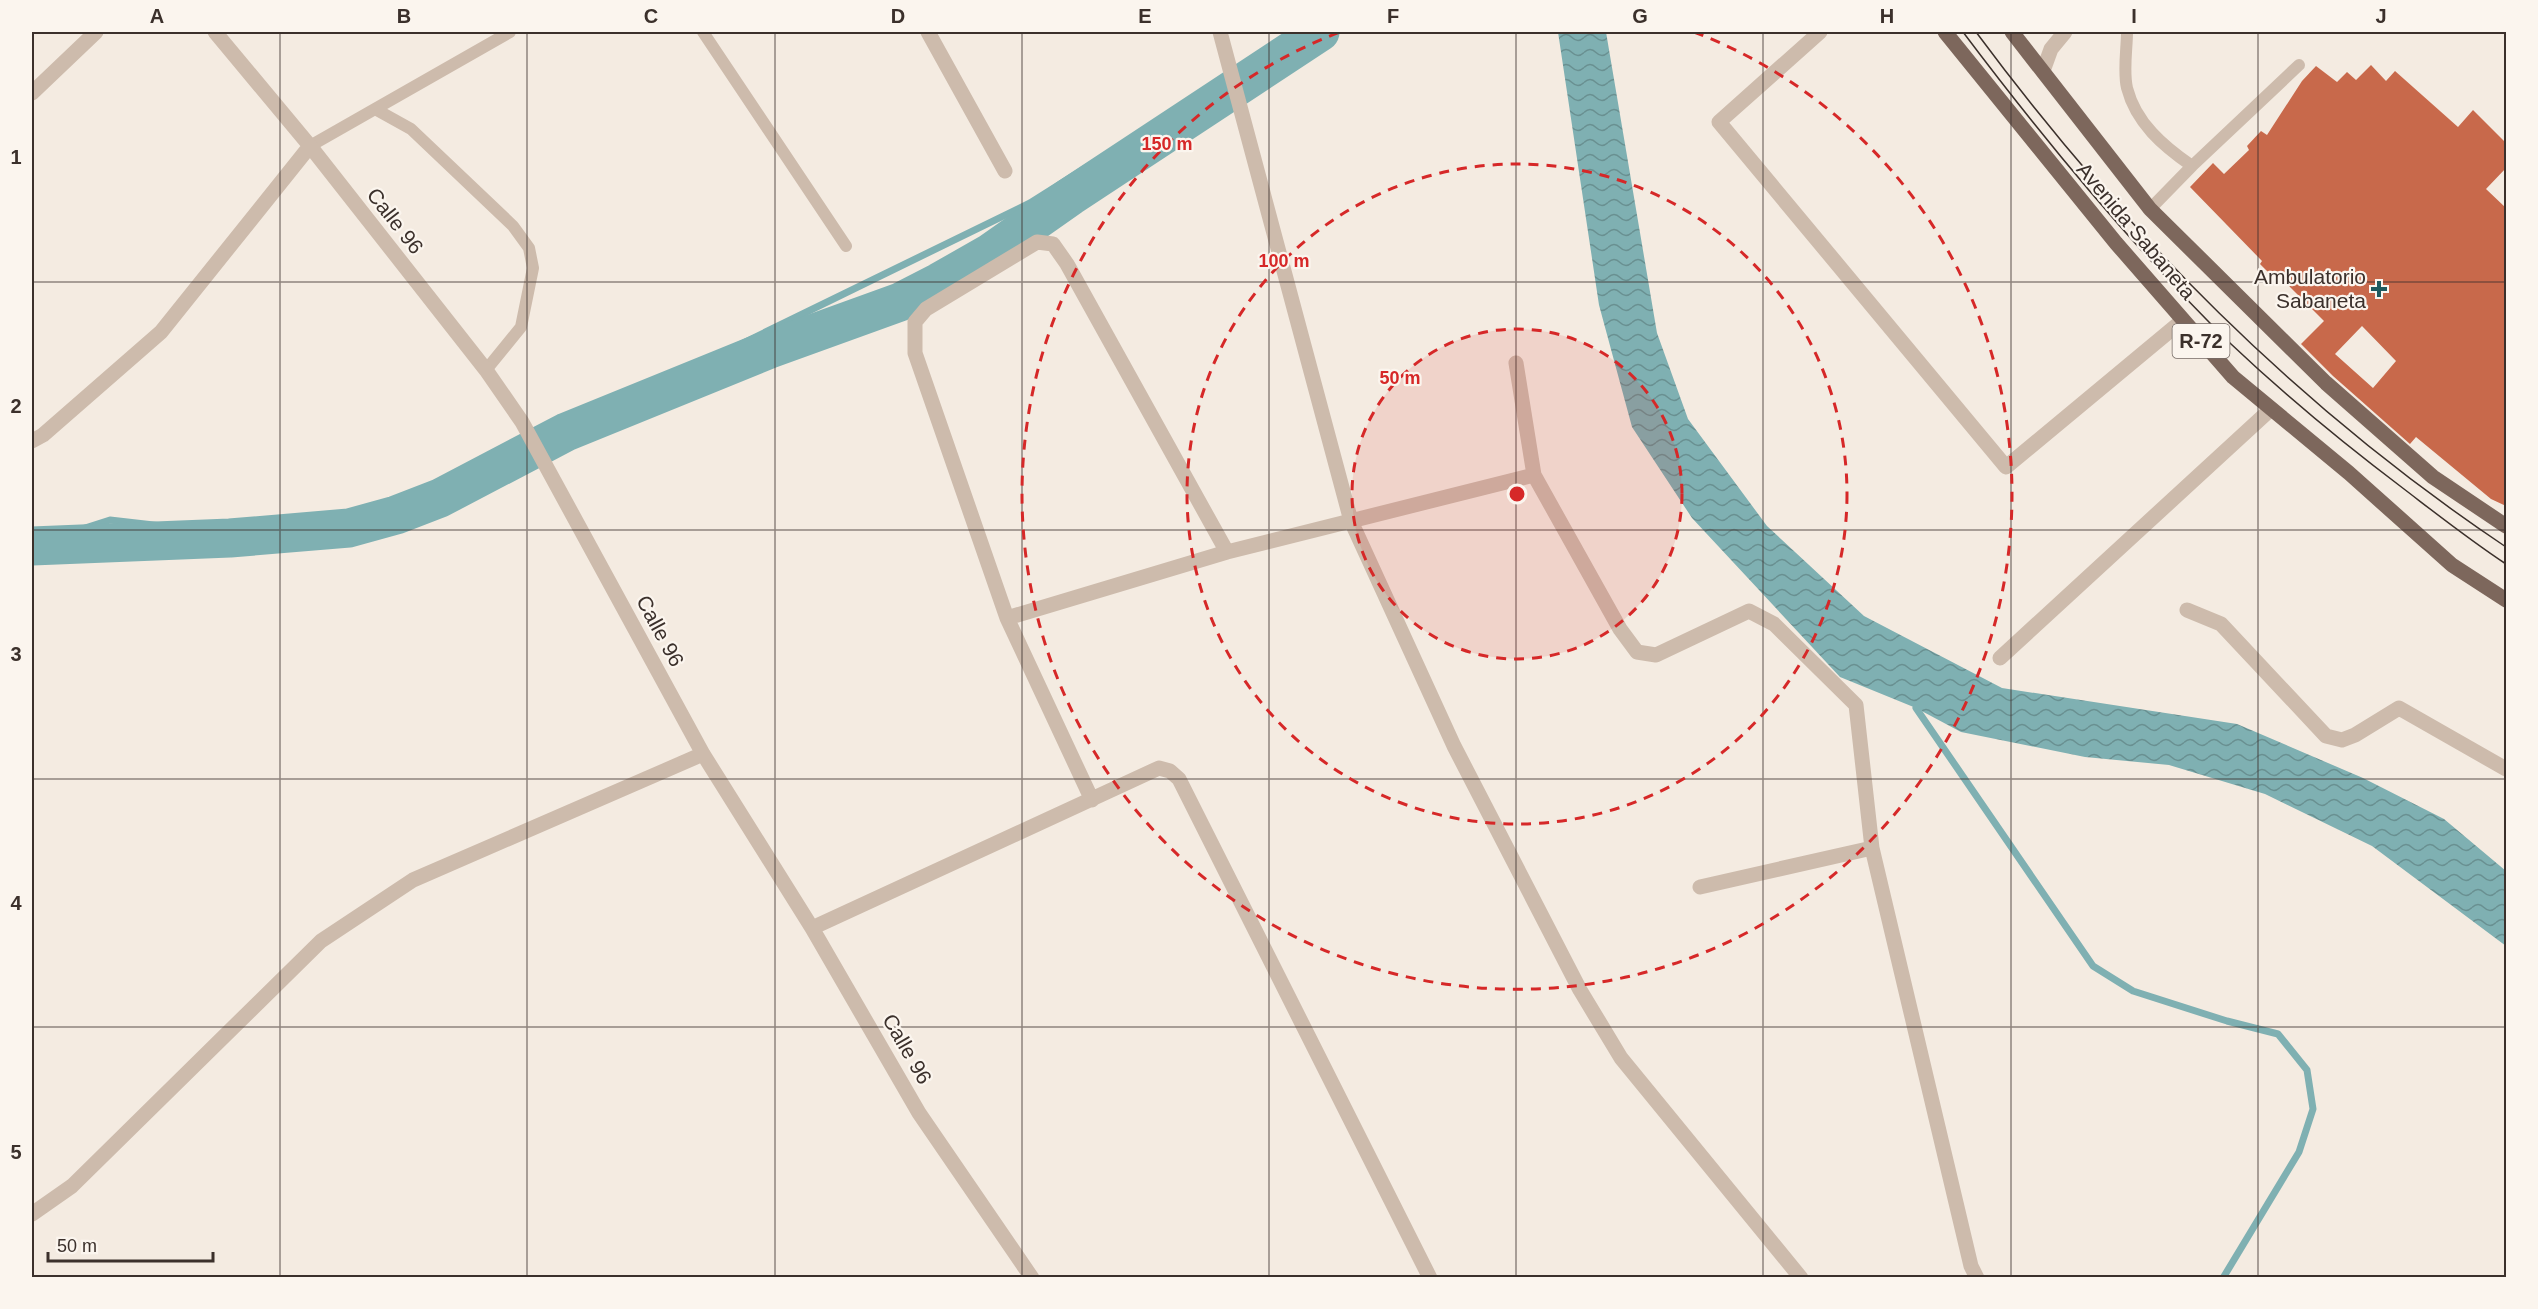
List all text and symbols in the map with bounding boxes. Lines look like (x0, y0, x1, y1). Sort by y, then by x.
text: A (150, 5, 164, 27)
text: B (397, 5, 411, 27)
text: C (644, 5, 658, 27)
text: D (891, 5, 905, 27)
text: E (1138, 5, 1152, 27)
text: F (1387, 5, 1399, 27)
text: G (1632, 5, 1648, 27)
text: H (1880, 5, 1894, 27)
text: I (2131, 5, 2137, 27)
text: J (2375, 5, 2387, 27)
text: 150 m (1141, 134, 1193, 154)
text: 1 (10, 146, 22, 168)
street label: Avenida Sabaneta (2073, 158, 2200, 304)
street label: Calle 96 (363, 183, 428, 258)
text: 100 m (1258, 251, 1310, 271)
place label: Ambulatorio Sabaneta (2254, 265, 2366, 312)
marker: Ambulatorio Sabaneta (2370, 280, 2388, 298)
road number: R-72 (2172, 324, 2230, 358)
text: 50 m (1379, 368, 1421, 388)
text: 2 (10, 395, 22, 417)
centre of rings (1507, 484, 1527, 504)
street label: Calle 96 (632, 591, 689, 670)
text: 3 (10, 643, 22, 665)
text: 4 (10, 892, 22, 914)
street label: Calle 96 (878, 1010, 937, 1088)
text: 5 (10, 1141, 22, 1163)
scale bar (48, 1225, 213, 1263)
text: 50 m (57, 1236, 97, 1256)

